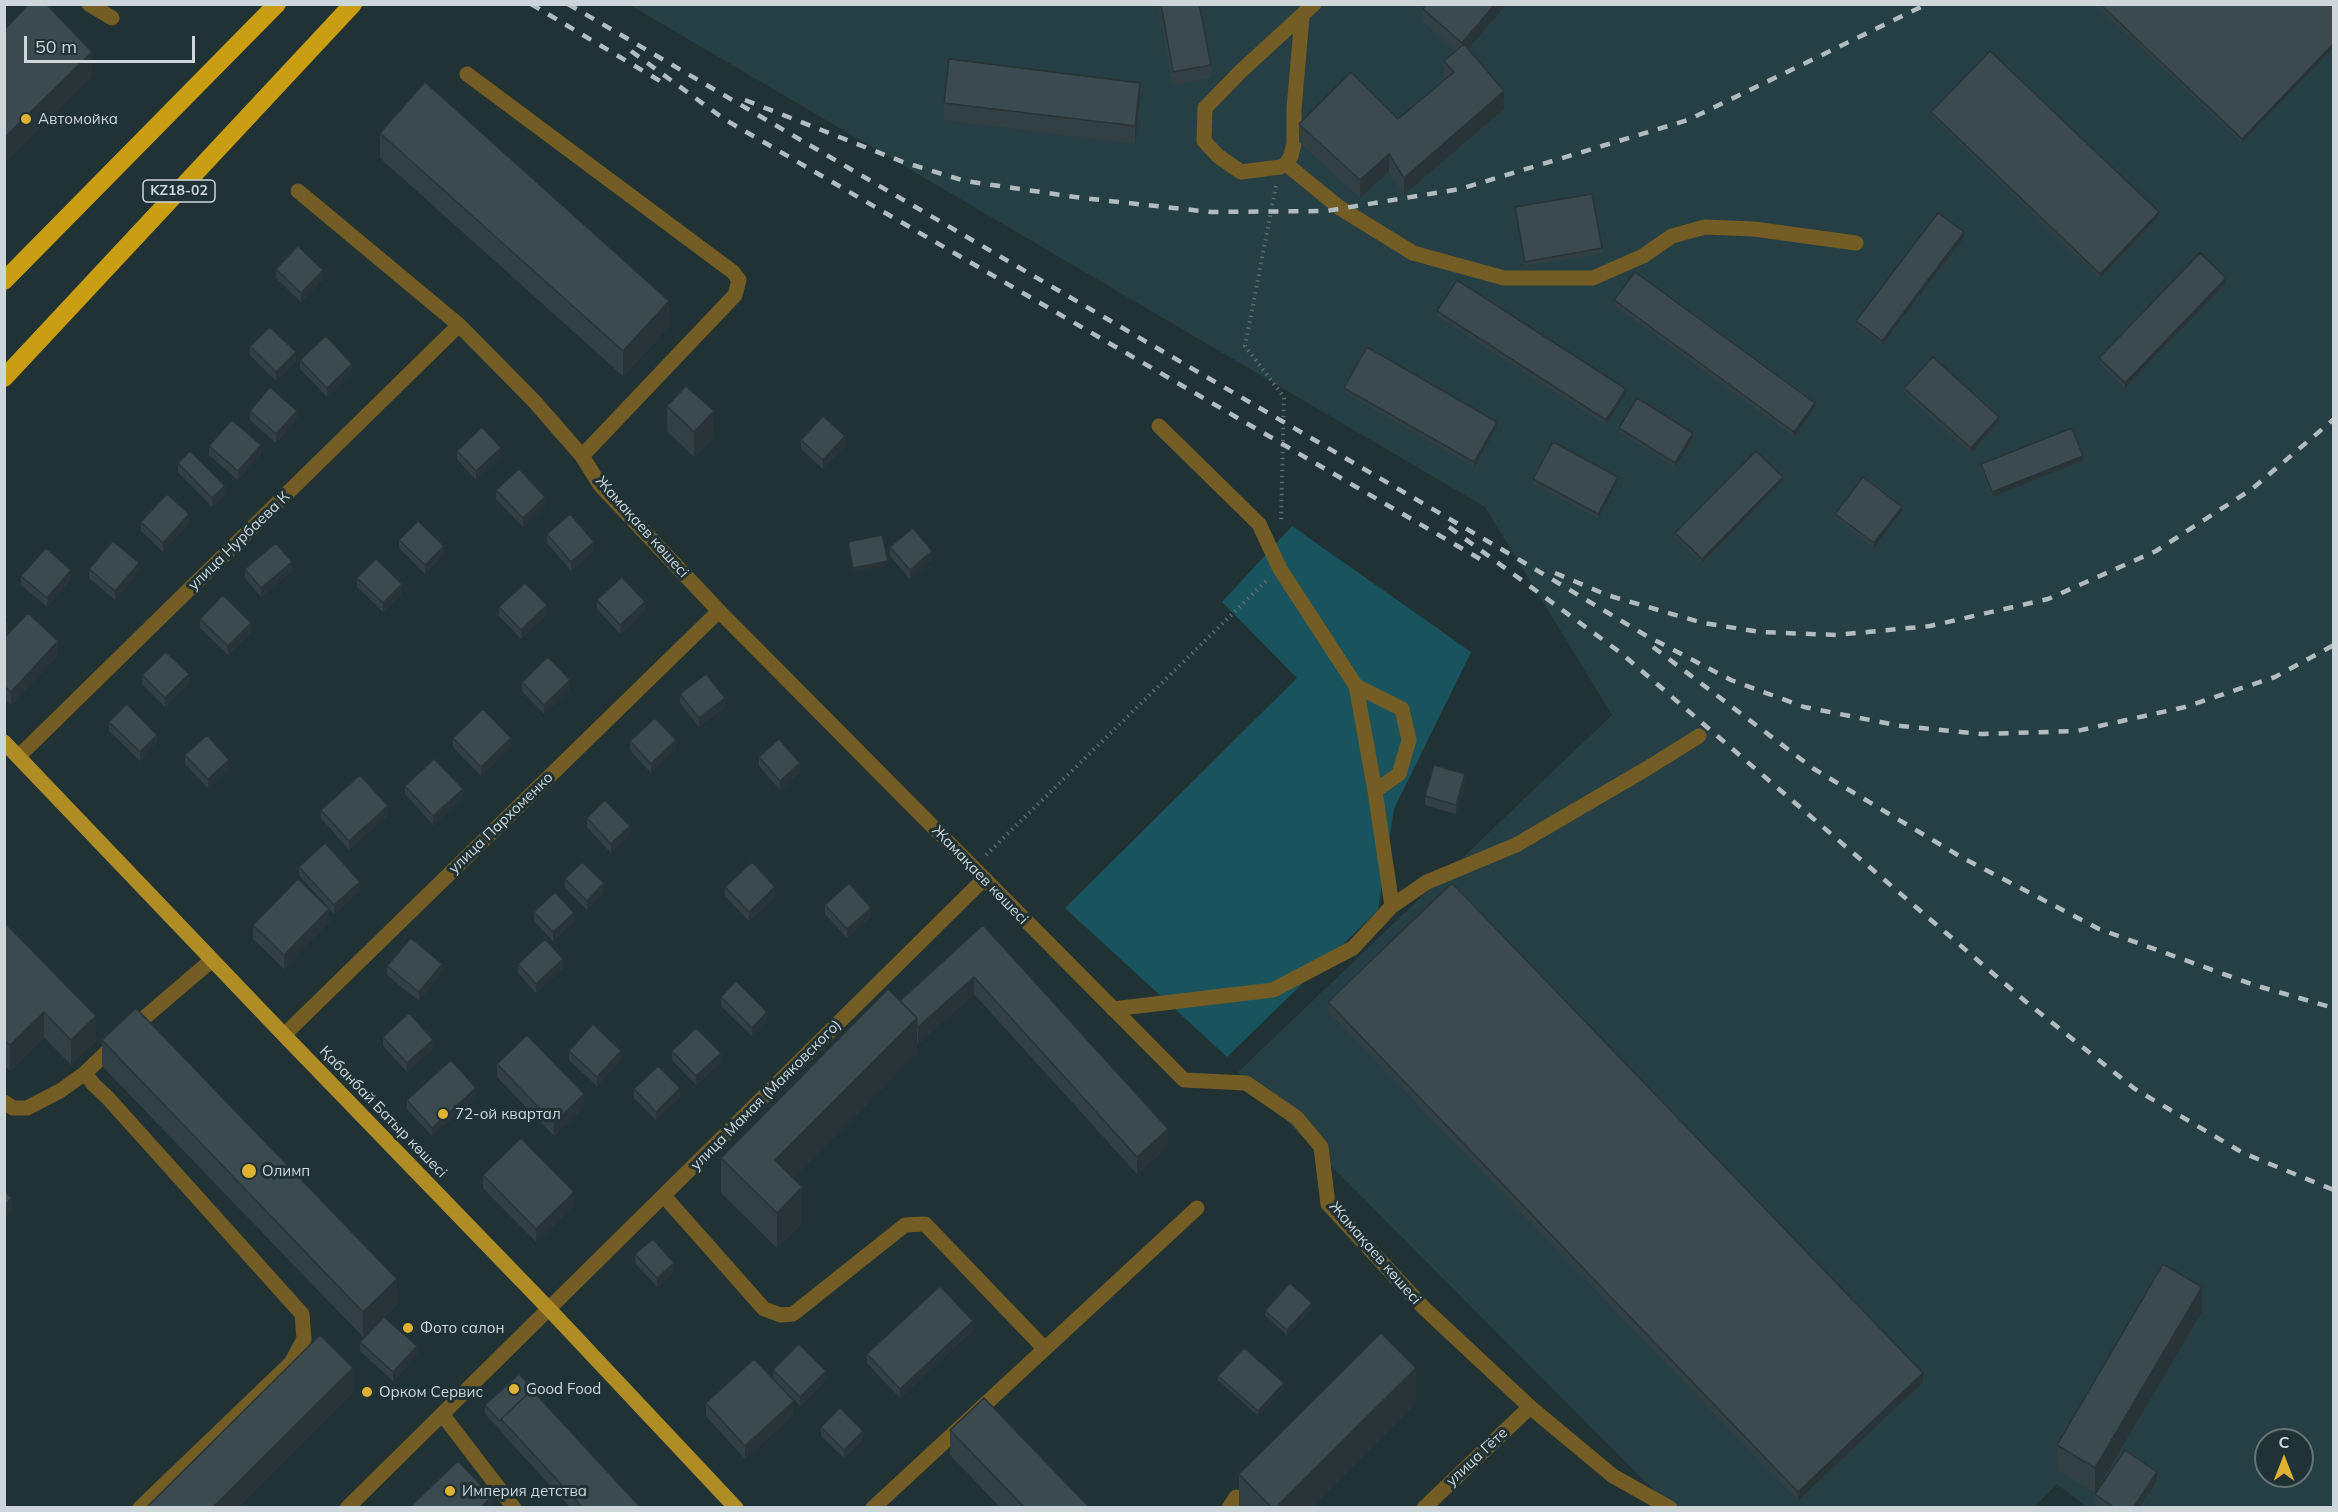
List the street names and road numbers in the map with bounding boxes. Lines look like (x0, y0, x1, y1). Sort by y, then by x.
road number: KZ18-02 (143, 180, 215, 202)
street label: Жамақаев көшесі (592, 473, 692, 581)
street label: улица Нурбаева К (185, 488, 293, 594)
street label: улица Пархоменко (445, 769, 557, 877)
street label: Жамақаев көшесі (928, 822, 1032, 928)
street label: улица Мамая (Маяковского) (687, 1016, 845, 1174)
street label: Қабанбай Батыр көшесі (315, 1042, 451, 1182)
street label: Жамақаев көшесі (1325, 1198, 1425, 1308)
street label: улица Гёте (1442, 1424, 1512, 1490)

